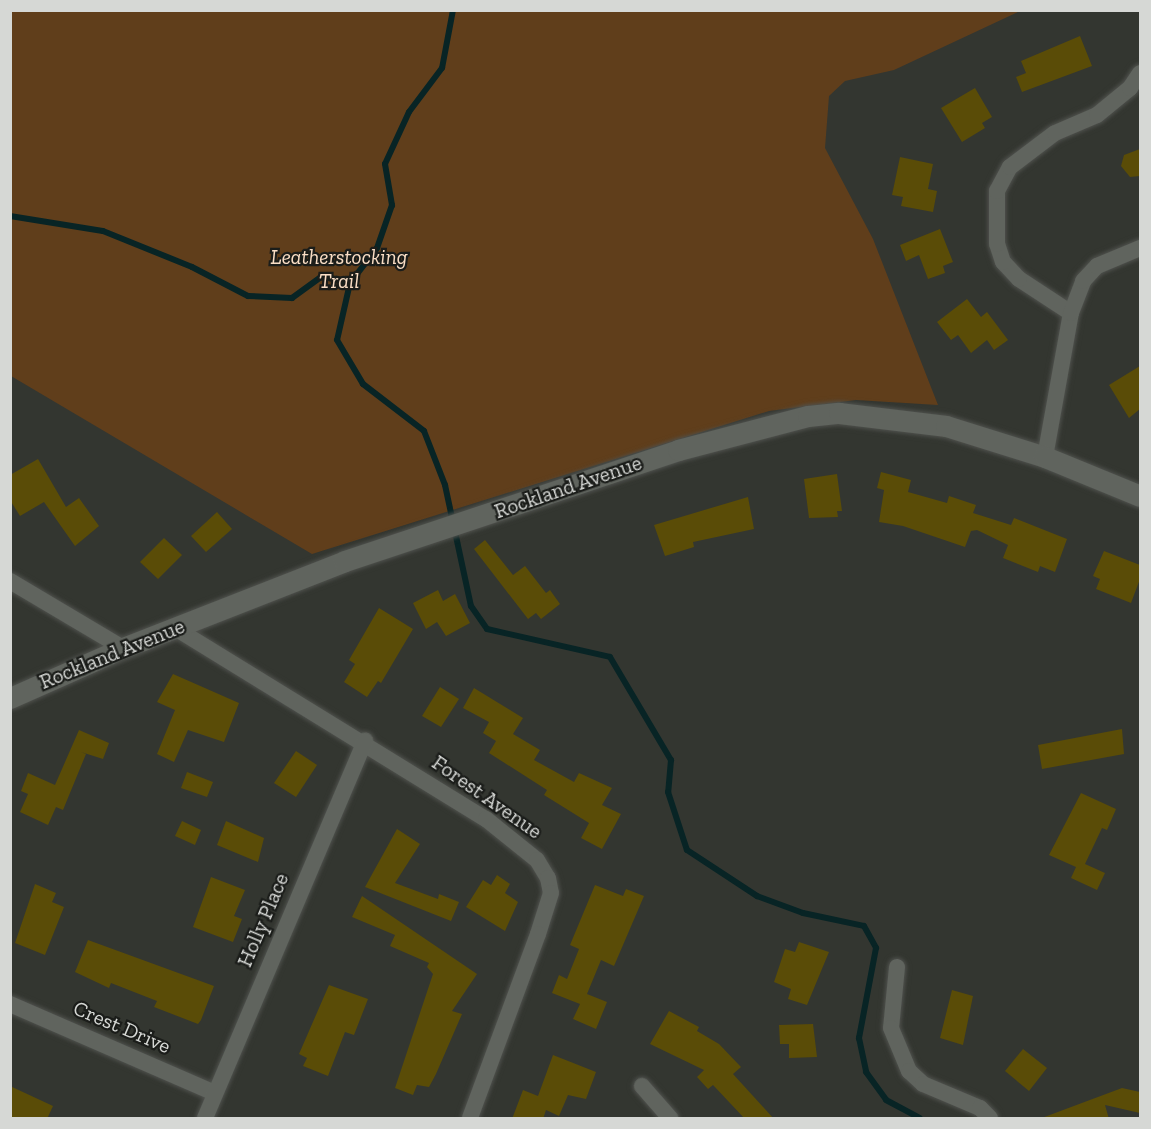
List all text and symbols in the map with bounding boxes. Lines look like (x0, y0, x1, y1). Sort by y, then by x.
park label: Leatherstocking Trail (271, 244, 407, 294)
street label: Rockland Avenue (491, 450, 645, 524)
street label: Rockland Avenue (36, 613, 188, 695)
street label: Forest Avenue (427, 750, 547, 844)
street label: Holly Place (232, 869, 294, 971)
street label: Crest Drive (69, 995, 175, 1059)

